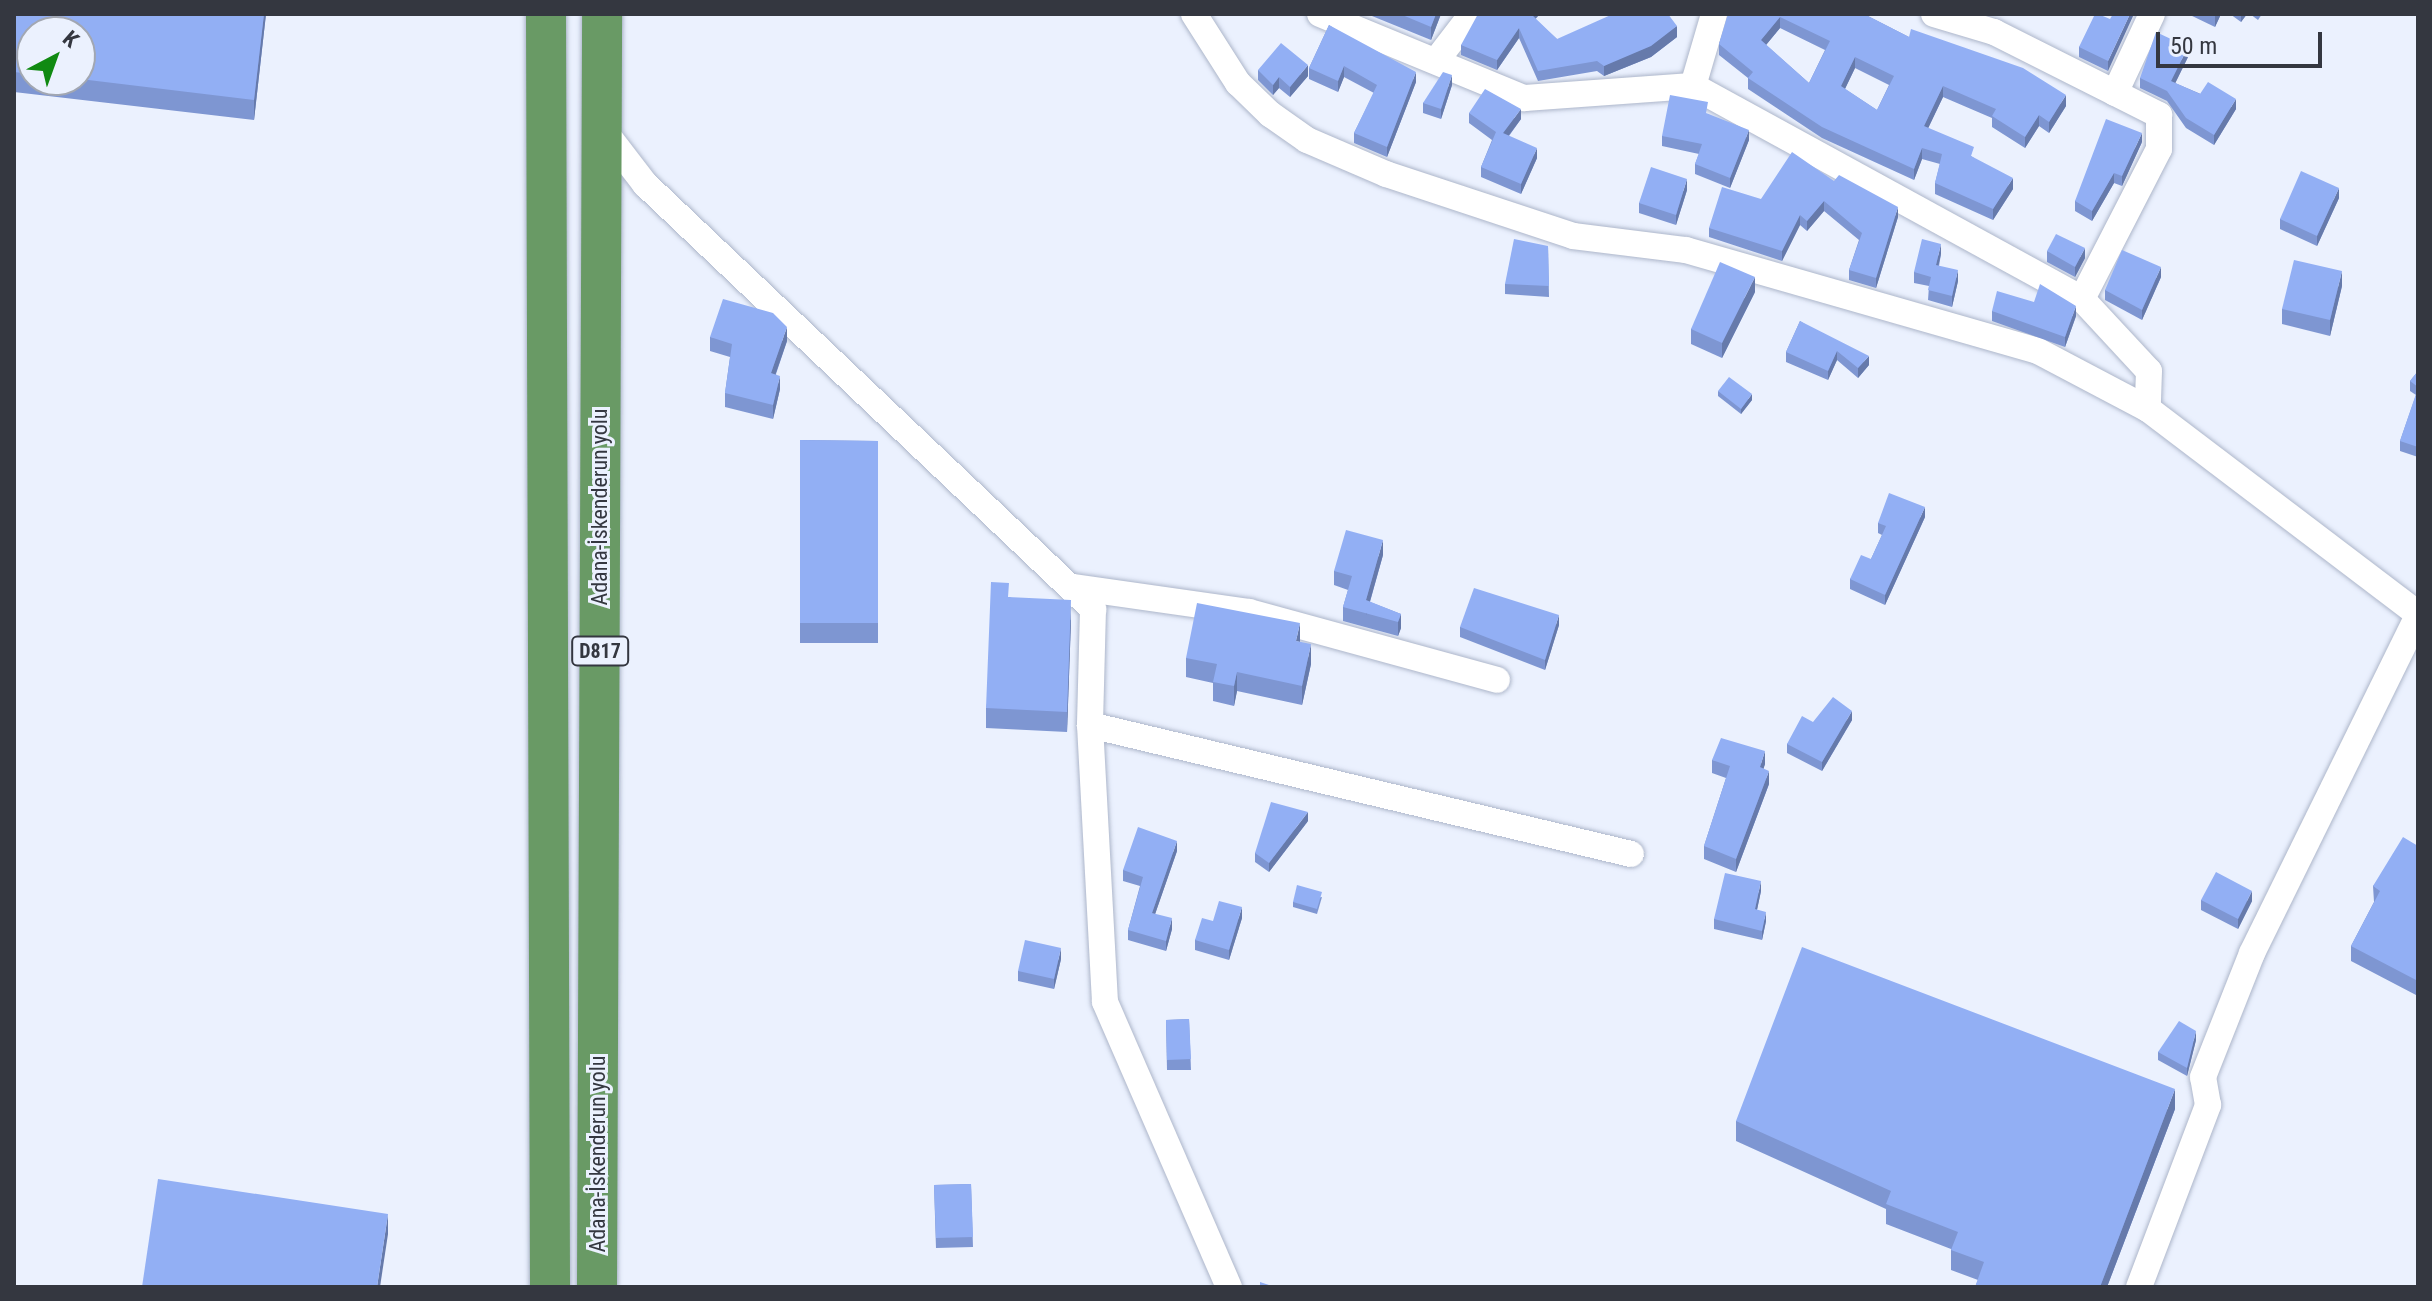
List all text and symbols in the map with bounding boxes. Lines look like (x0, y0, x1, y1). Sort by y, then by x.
north arrow (16, 16, 96, 96)
scale bar (2160, 16, 2326, 66)
text: K (58, 26, 84, 52)
text: 50 m (2170, 32, 2217, 60)
street label: Adana-İskenderun yolu (587, 409, 613, 605)
road number: D817 (570, 635, 630, 667)
street label: Adana-İskenderun yolu (585, 1056, 611, 1252)

